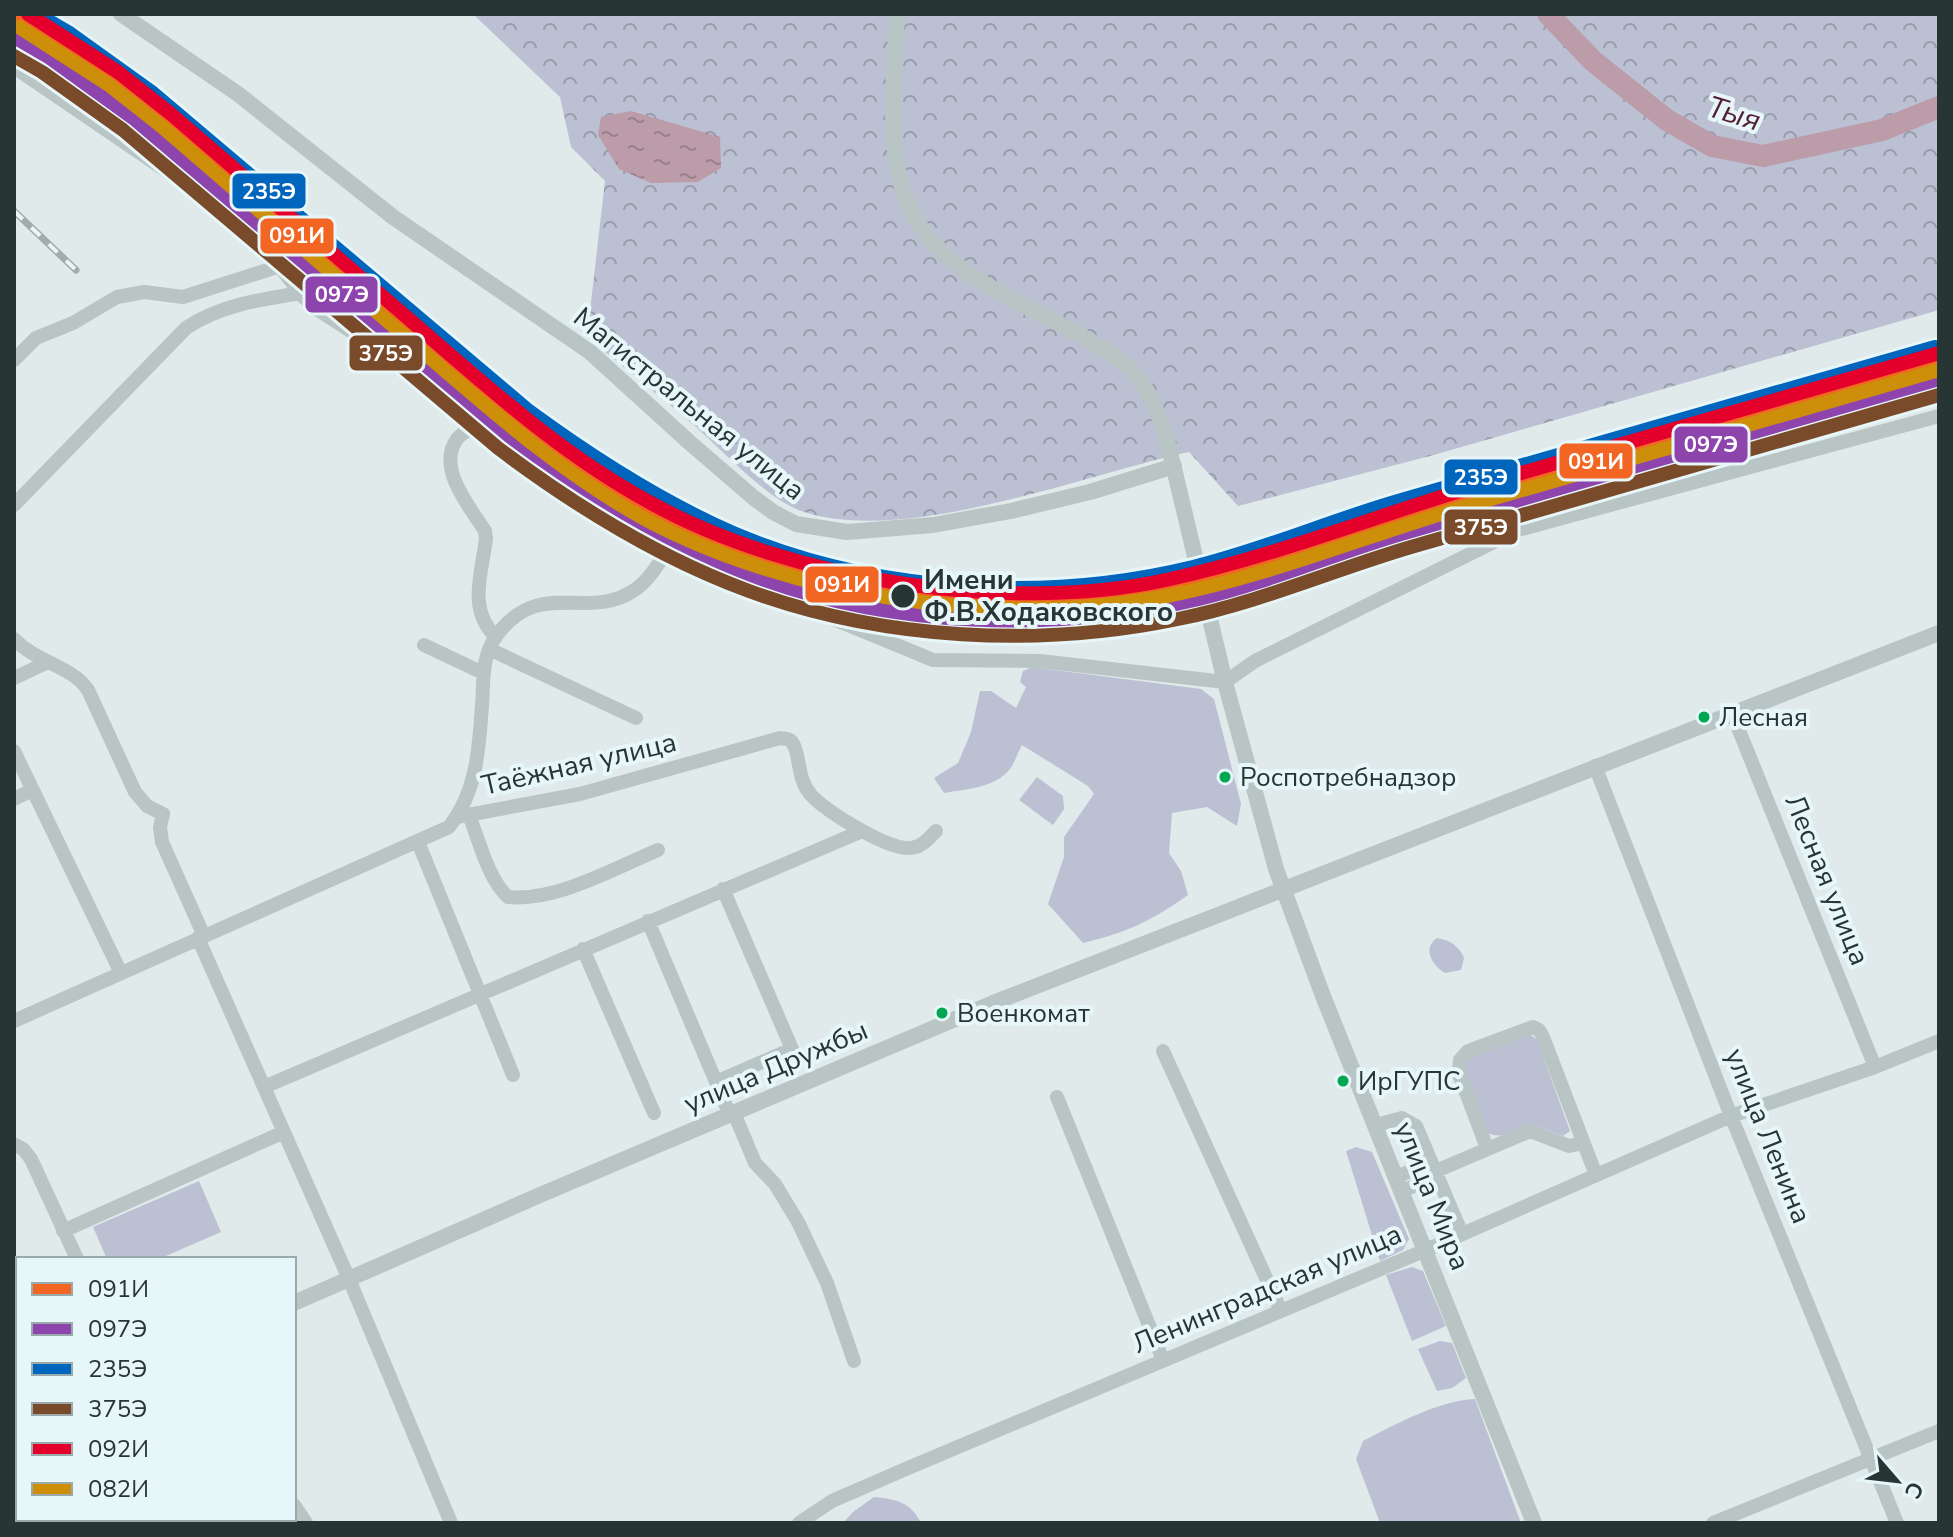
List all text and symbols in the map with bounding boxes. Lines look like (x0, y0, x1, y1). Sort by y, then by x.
water label: Тыя (1702, 87, 1766, 141)
line badge: 235Э (231, 172, 307, 210)
text: 235Э (242, 177, 296, 207)
line badge: 091И (259, 217, 335, 255)
text: 091И (269, 221, 325, 251)
line badge: 097Э (304, 275, 379, 314)
text: 097Э (315, 280, 369, 310)
street label: Магистральная улица (565, 299, 813, 509)
line badge: 375Э (348, 334, 424, 372)
text: 375Э (359, 339, 413, 369)
line badge: 097Э (1673, 425, 1749, 464)
text: 097Э (1684, 430, 1738, 460)
line badge: 091И (1558, 442, 1634, 480)
text: 091И (1568, 447, 1624, 477)
line badge: 235Э (1443, 458, 1519, 496)
text: 235Э (1454, 463, 1508, 493)
line badge: 375Э (1443, 508, 1519, 546)
text: 375Э (1454, 513, 1508, 543)
place label: Имени Ф.В.Ходаковского (924, 561, 1173, 631)
line badge: 091И (804, 565, 880, 604)
text: 091И (814, 570, 870, 600)
marker: Имени Ф.В.Ходаковского (889, 582, 917, 610)
place label: Лесная (1719, 700, 1808, 735)
marker: Лесная (1696, 709, 1712, 725)
street label: Таёжная улица (478, 723, 680, 805)
place label: Роспотребнадзор (1240, 760, 1456, 795)
marker: Роспотребнадзор (1217, 769, 1233, 785)
street label: Лесная улица (1775, 789, 1879, 971)
place label: Военкомат (957, 996, 1090, 1031)
marker: Военкомат (934, 1005, 950, 1021)
street label: улица Дружбы (678, 1011, 874, 1123)
street label: улица Ленина (1716, 1043, 1820, 1229)
place label: ИрГУПС (1358, 1064, 1461, 1099)
marker: ИрГУПС (1335, 1073, 1351, 1089)
street label: улица Мира (1385, 1116, 1479, 1276)
street label: Ленинградская улица (1127, 1215, 1407, 1363)
legend (16, 1257, 296, 1521)
text: 091И (88, 1273, 149, 1305)
text: 097Э (88, 1313, 147, 1345)
text: 235Э (88, 1353, 147, 1385)
text: 375Э (88, 1393, 147, 1425)
text: 092И (88, 1433, 149, 1465)
north arrow (1857, 1441, 1937, 1521)
text: 082И (88, 1473, 149, 1505)
text: С (1897, 1476, 1931, 1504)

